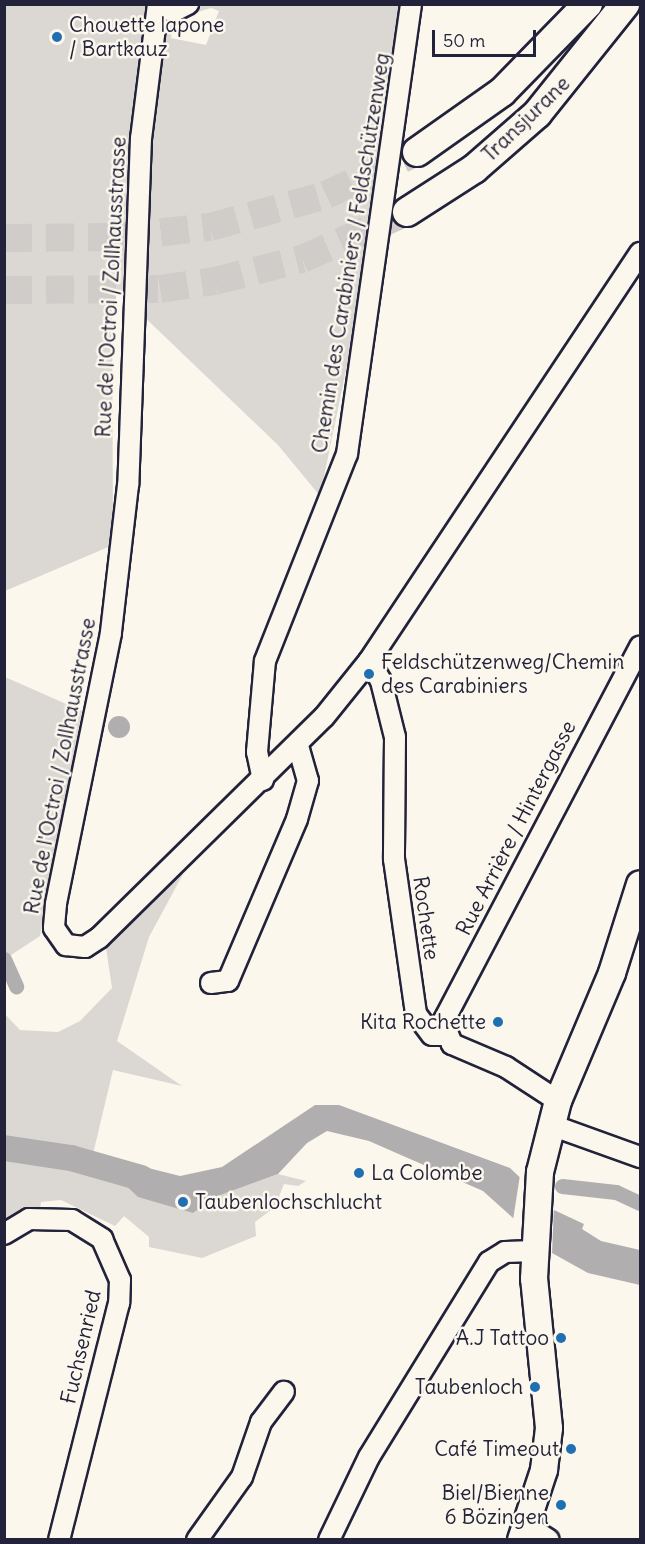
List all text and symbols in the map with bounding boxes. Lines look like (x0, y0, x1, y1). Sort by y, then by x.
place label: Chouette lapone / Bartkauz (69, 12, 224, 62)
scale bar (435, 18, 538, 56)
text: 50 m (443, 29, 485, 52)
marker: Chouette lapone / Bartkauz (50, 30, 64, 44)
street label: Chemin des Carabiniers / Feldschützenweg (307, 51, 395, 455)
street label: Transjurane (477, 71, 575, 167)
street label: Rue de l'Octroi / Zollhausstrasse (91, 136, 131, 438)
street label: Rue de l'Octroi / Zollhausstrasse (19, 616, 101, 916)
place label: Feldschützenweg/Chemin des Carabiniers (381, 649, 624, 699)
marker: Feldschützenweg/Chemin des Carabiniers (362, 667, 376, 681)
street label: Rue Arrière / Hintergasse (451, 716, 581, 940)
street label: Rochette (408, 874, 444, 962)
place label: Kita Rochette (360, 1009, 486, 1035)
marker: Kita Rochette (491, 1015, 505, 1029)
place label: La Colombe (371, 1160, 483, 1186)
marker: La Colombe (352, 1166, 366, 1180)
place label: Taubenlochschlucht (195, 1189, 382, 1215)
marker: Taubenlochschlucht (176, 1195, 190, 1209)
street label: Fuchsenried (56, 1288, 106, 1406)
place label: A.J Tattoo (456, 1325, 549, 1351)
marker: A.J Tattoo (554, 1331, 568, 1345)
place label: Taubenloch (415, 1374, 523, 1400)
marker: Taubenloch (528, 1380, 542, 1394)
place label: Café Timeout (434, 1436, 559, 1462)
marker: Café Timeout (564, 1442, 578, 1456)
place label: Biel/Bienne 6 Bözingen (441, 1480, 549, 1530)
marker: Biel/Bienne 6 Bözingen (554, 1498, 568, 1512)

